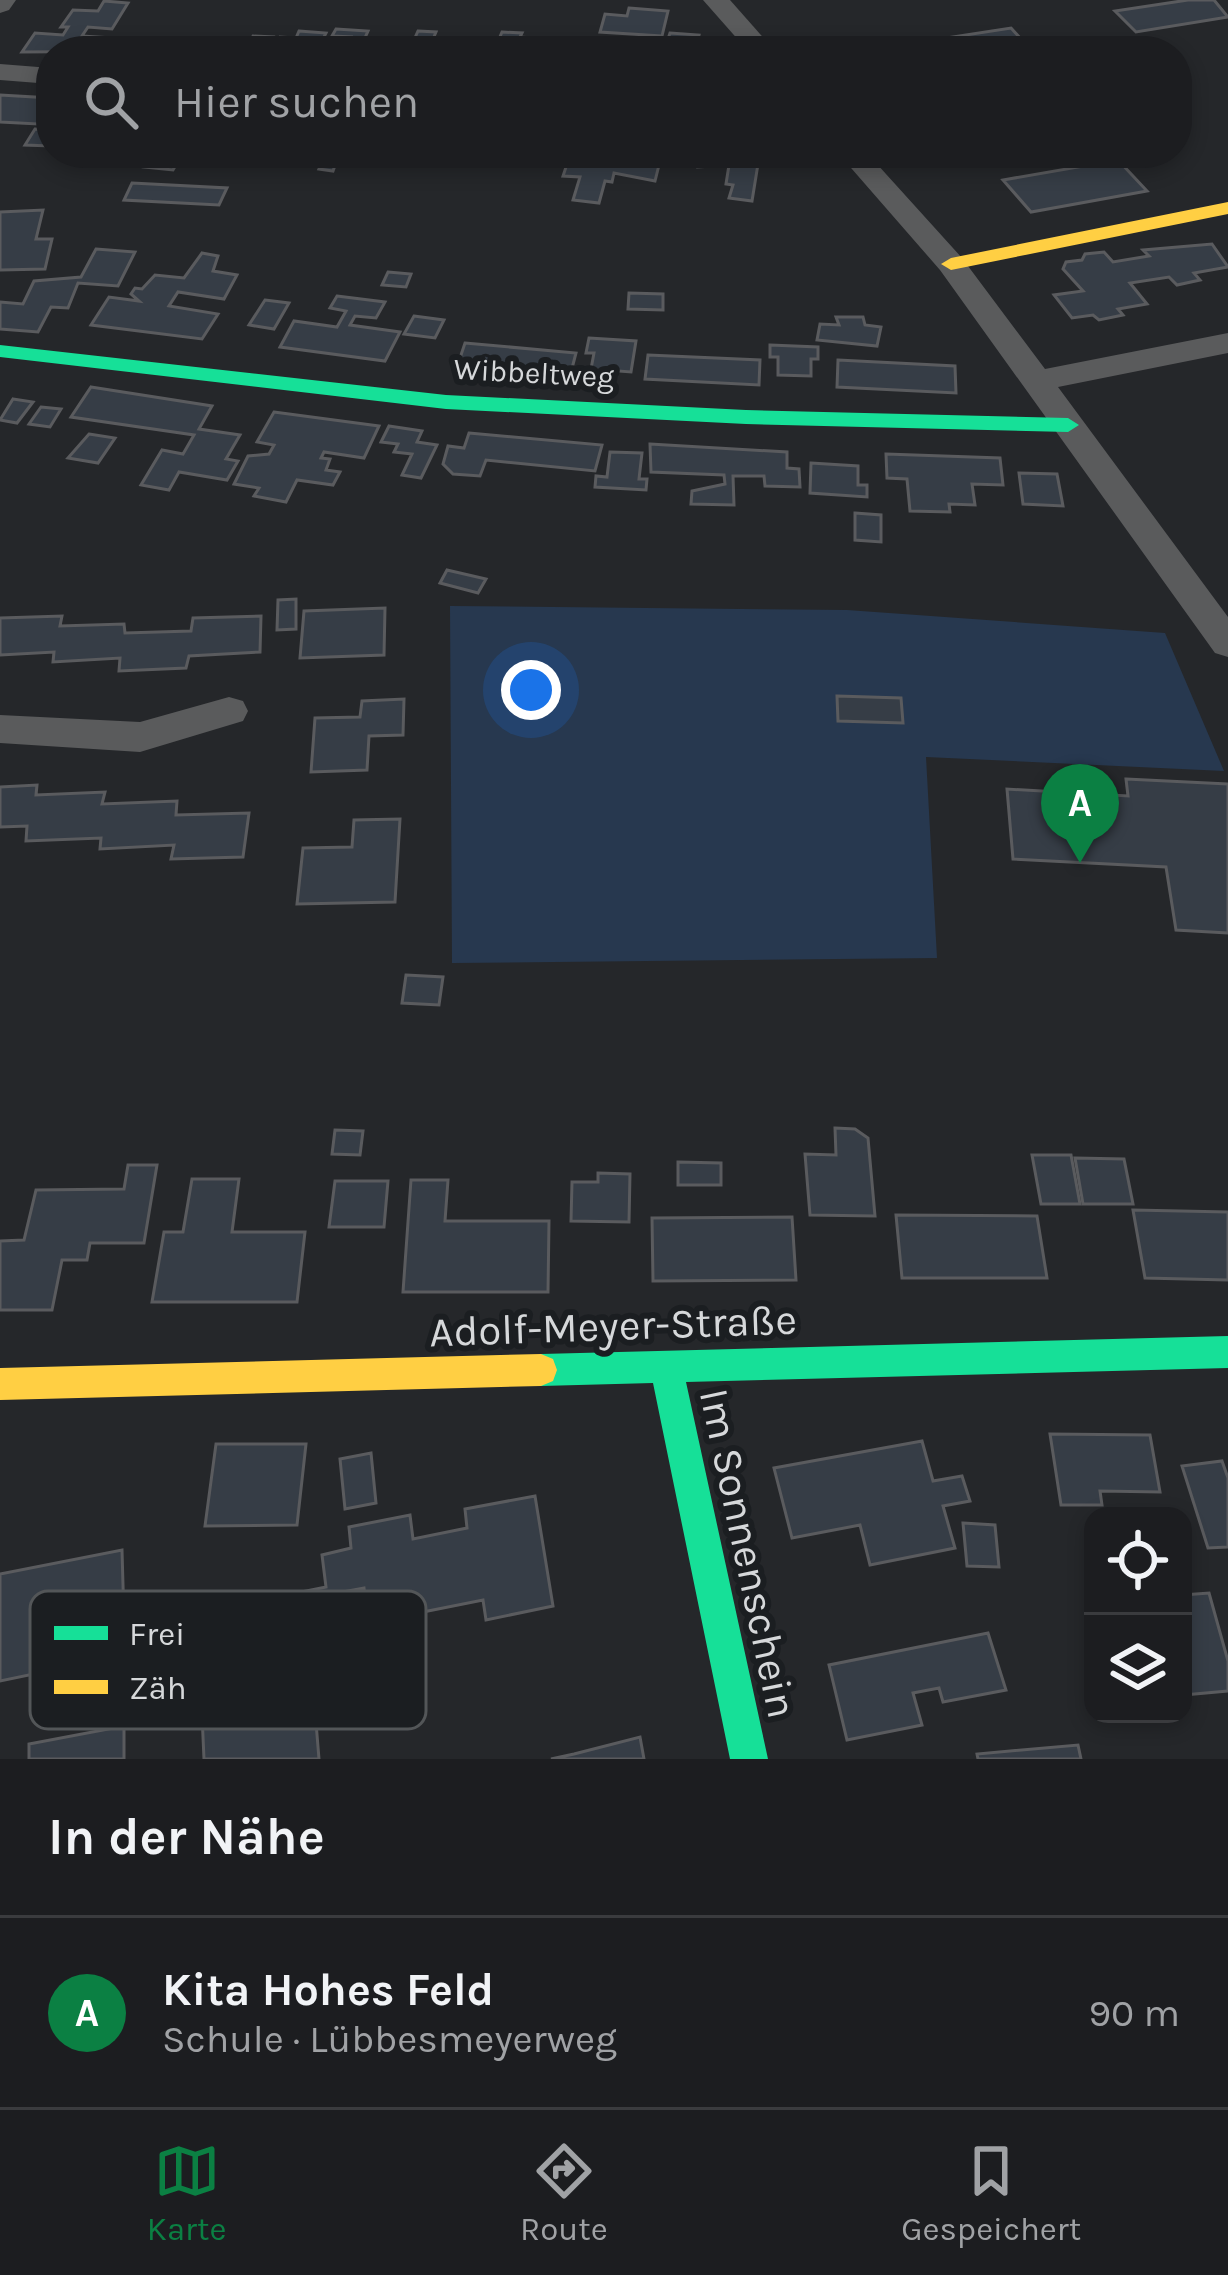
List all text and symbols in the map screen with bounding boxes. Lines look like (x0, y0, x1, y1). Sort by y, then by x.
search box (36, 36, 1192, 168)
icon: search (78, 69, 144, 135)
text: Hier suchen (174, 76, 419, 128)
street label: Wibbeltweg (453, 351, 615, 395)
your location (501, 660, 561, 720)
pin: A (1041, 764, 1119, 863)
street label: Adolf-Meyer-Straße (428, 1295, 798, 1357)
street label: Im Sonnenschein (689, 1384, 807, 1722)
map controls (1084, 1507, 1192, 1723)
button: locate (1084, 1507, 1192, 1615)
legend (30, 1591, 426, 1729)
text: Frei (129, 1615, 185, 1653)
button: layers (1084, 1615, 1192, 1723)
text: Zäh (129, 1669, 187, 1707)
text: In der Nähe (48, 1807, 325, 1867)
text: Kita Hohes Feld (162, 1964, 494, 2016)
text: A (75, 1990, 99, 2036)
text: 90 m (1088, 1990, 1180, 2036)
text: Schule · Lübbesmeyerweg (162, 2016, 617, 2062)
tab: Karte (147, 2138, 226, 2248)
tab: Route (520, 2138, 608, 2248)
tab: Gespeichert (901, 2138, 1081, 2248)

